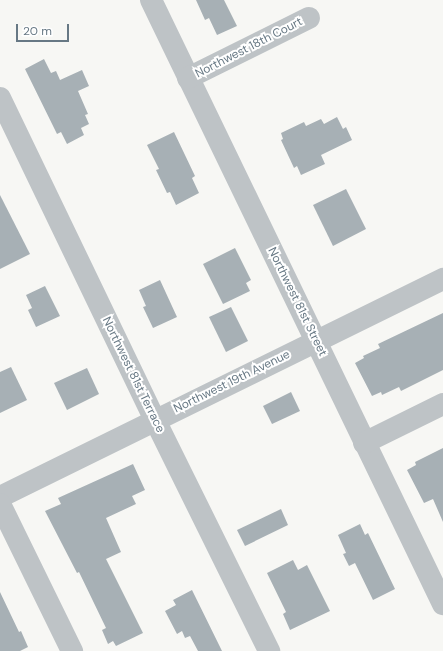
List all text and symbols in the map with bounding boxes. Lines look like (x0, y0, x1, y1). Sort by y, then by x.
street label: Northwest 18th Court (193, 15, 305, 81)
scale bar (18, 16, 71, 42)
text: 20 m (23, 23, 52, 39)
street label: Northwest 81st Street (264, 245, 330, 359)
street label: Northwest 81st Terrace (99, 315, 167, 435)
street label: Northwest 19th Avenue (171, 348, 293, 416)

